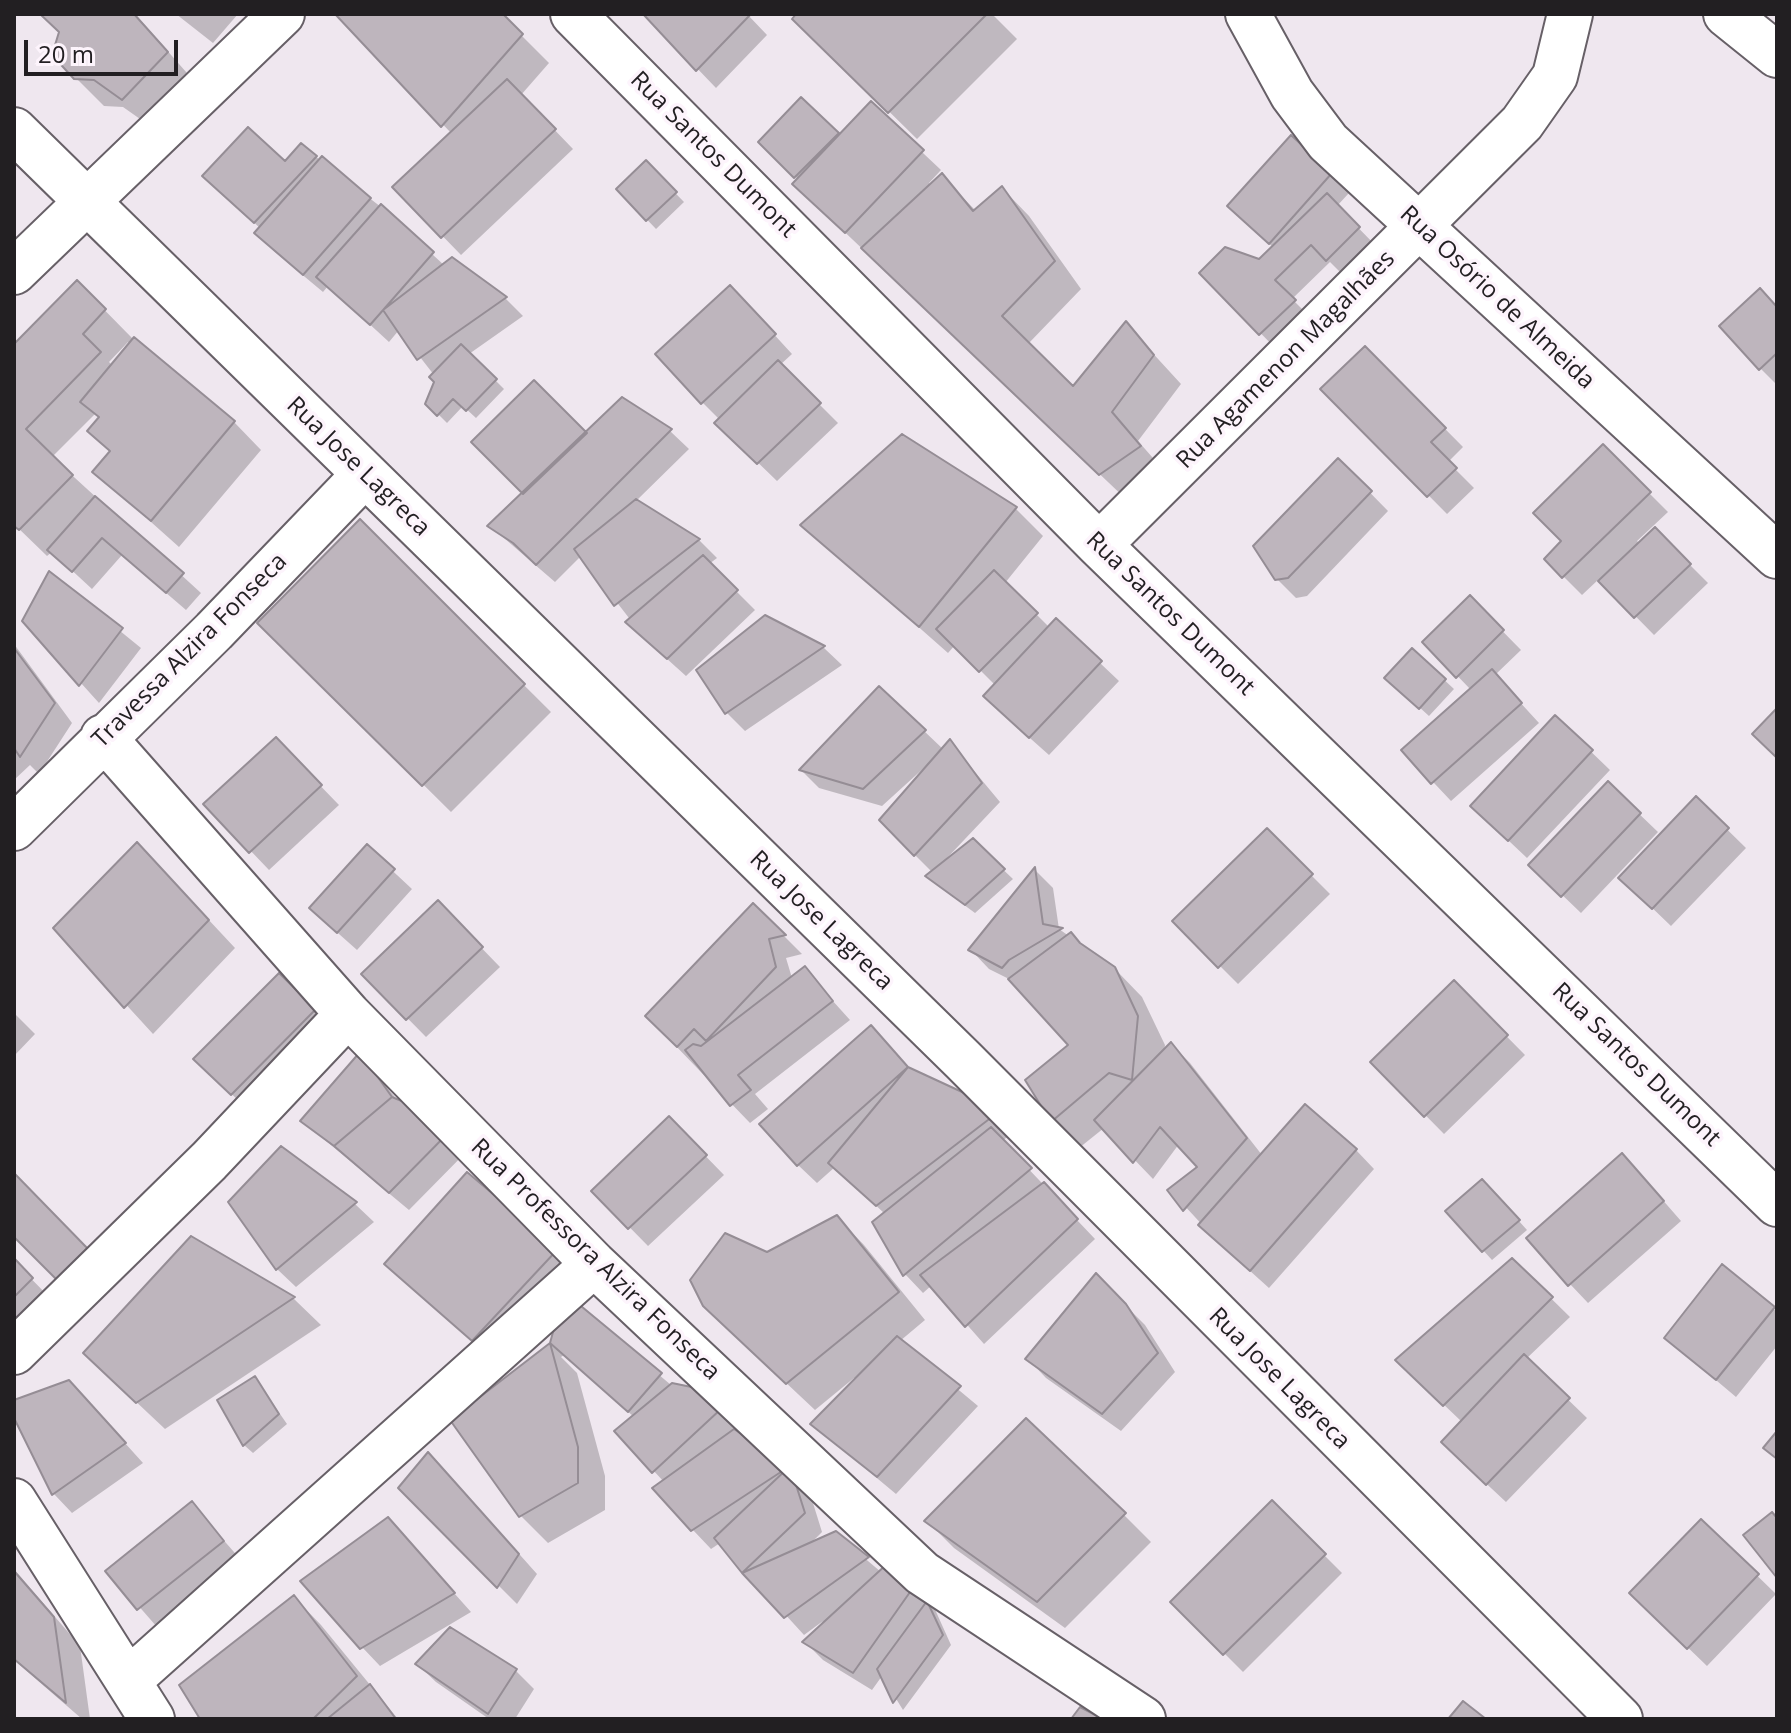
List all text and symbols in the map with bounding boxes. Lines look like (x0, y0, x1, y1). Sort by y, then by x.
scale bar (28, 24, 182, 74)
text: 20 m (38, 37, 94, 70)
street label: Rua Santos Dumont (624, 66, 802, 244)
street label: Rua Osório de Almeida (1394, 200, 1600, 396)
street label: Rua Agamenon Magalhães (1171, 245, 1401, 475)
street label: Rua Jose Lagreca (280, 391, 436, 543)
street label: Rua Santos Dumont (1080, 526, 1260, 702)
street label: Travessa Alzira Fonseca (87, 548, 293, 754)
street label: Rua Jose Lagreca (743, 845, 899, 997)
street label: Rua Santos Dumont (1546, 977, 1726, 1153)
street label: Rua Professora Alzira Fonseca (464, 1133, 726, 1387)
street label: Rua Jose Lagreca (1202, 1302, 1356, 1456)

